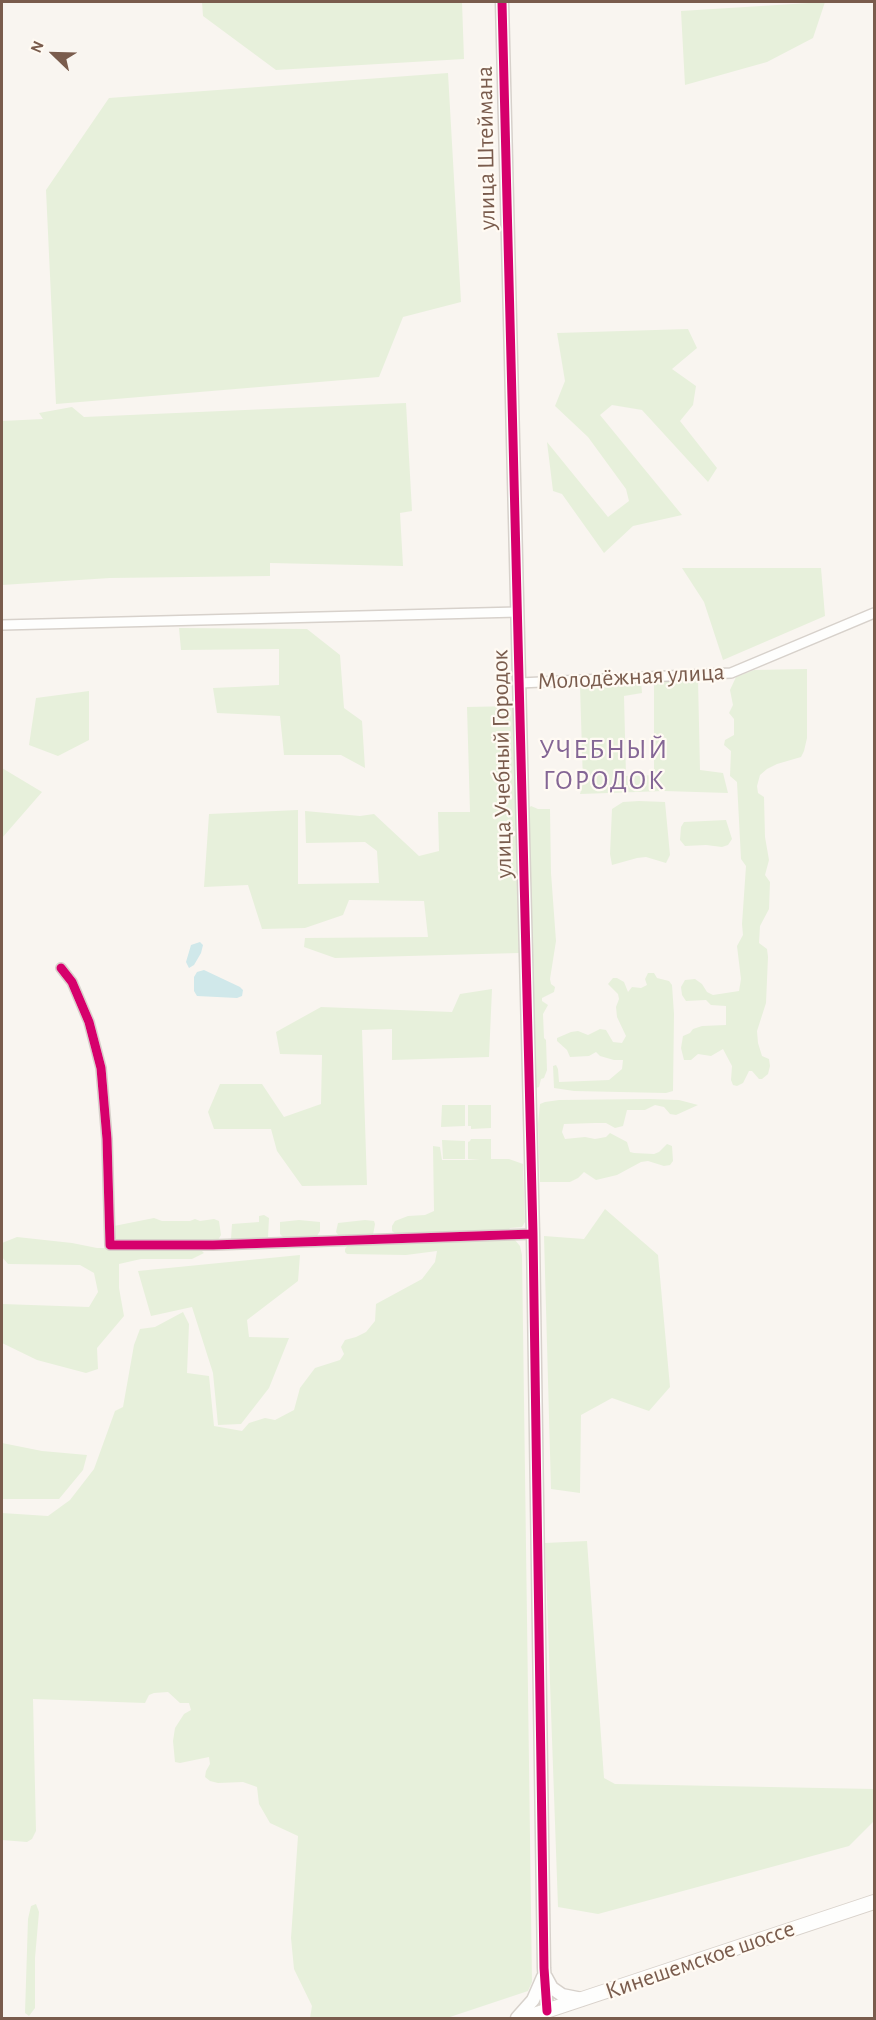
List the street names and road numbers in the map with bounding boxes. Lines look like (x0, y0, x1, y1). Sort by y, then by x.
street label: улица Штеймана (470, 66, 502, 230)
street label: улица Учебный Городок (486, 649, 518, 879)
street label: Молодёжная улица (537, 658, 725, 696)
street label: Кинешемское шоссе (601, 1914, 799, 2006)

